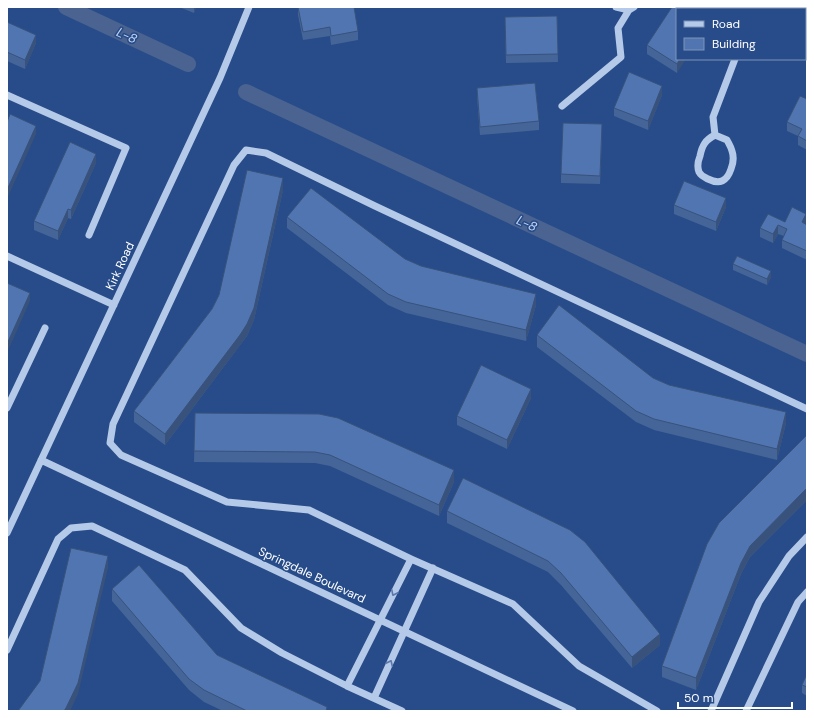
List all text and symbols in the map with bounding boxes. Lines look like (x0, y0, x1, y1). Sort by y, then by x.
legend (676, 8, 806, 60)
text: Road (712, 16, 740, 32)
water label: L-8 (114, 23, 140, 48)
text: Building (712, 36, 756, 52)
water label: L-8 (514, 211, 540, 236)
street label: Kirk Road (102, 239, 138, 293)
street label: Springdale Boulevard (256, 543, 368, 607)
one-way arrow (391, 589, 399, 597)
one-way arrow (385, 659, 393, 667)
scale bar (678, 684, 792, 710)
text: 50 m (684, 690, 713, 706)

